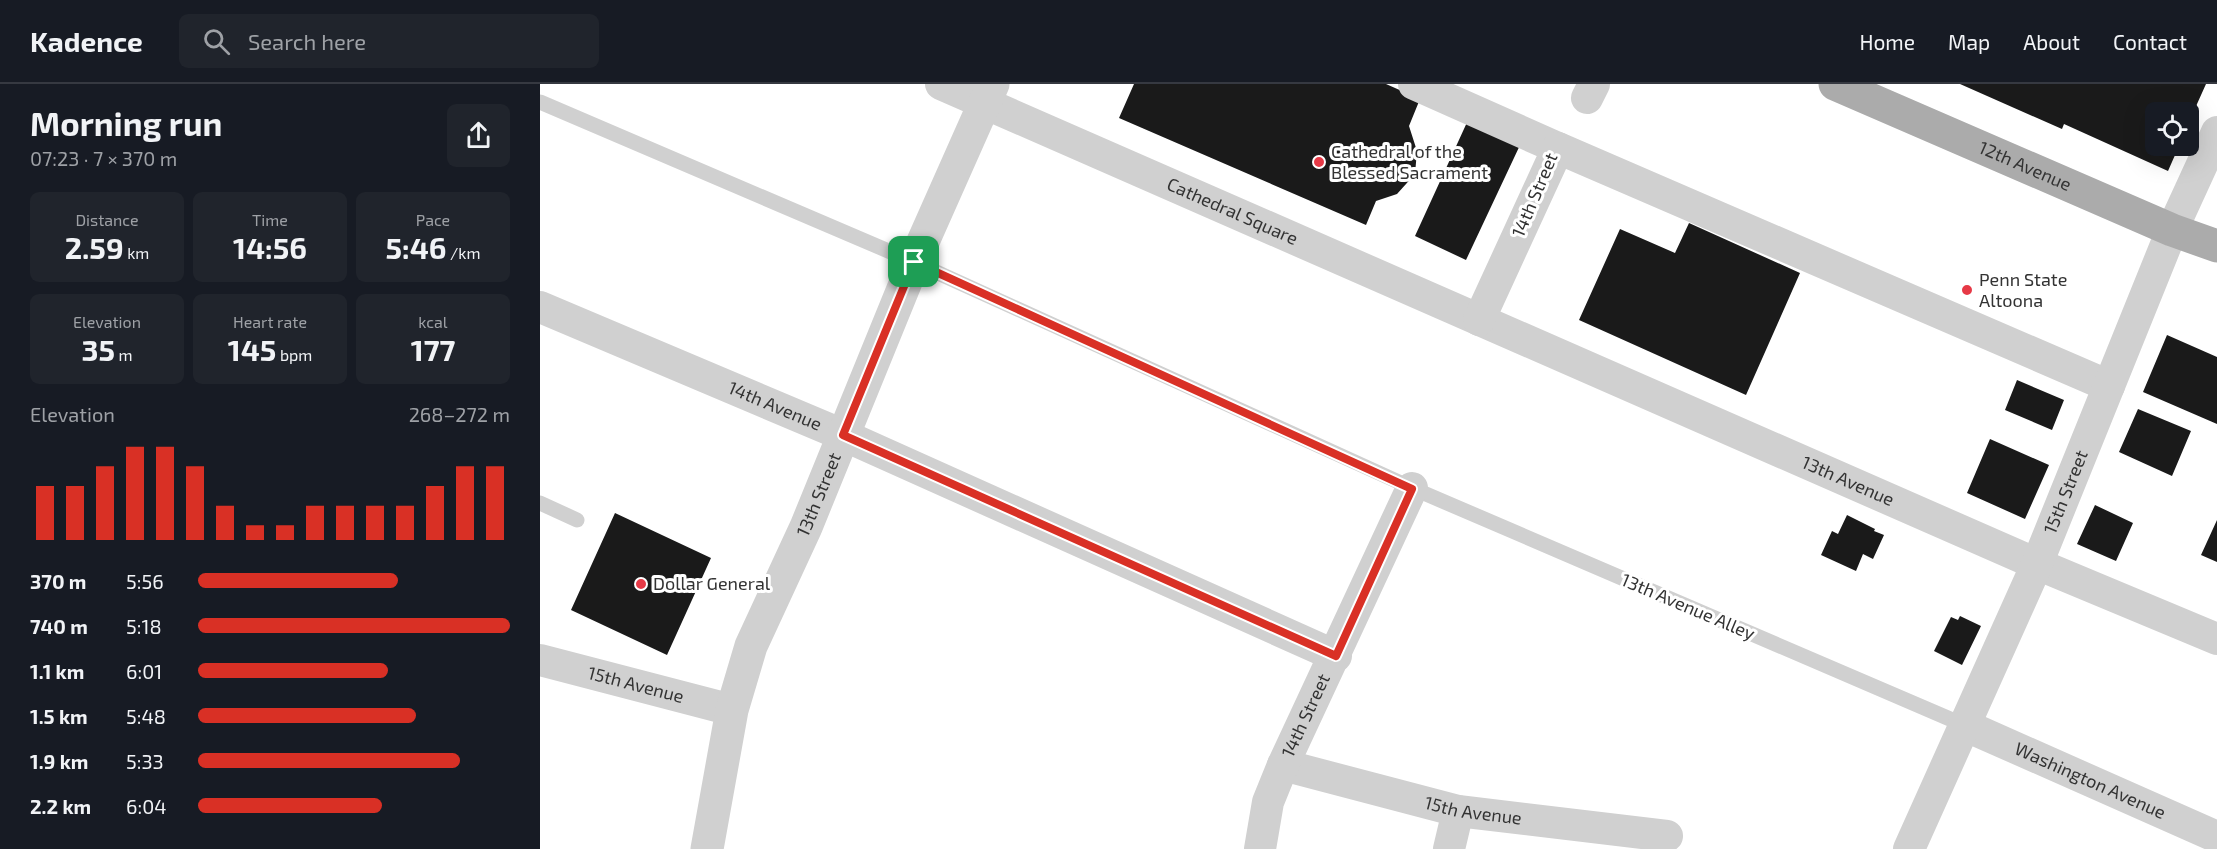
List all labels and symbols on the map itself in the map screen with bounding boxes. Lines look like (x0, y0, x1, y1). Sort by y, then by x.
street label: 12th Avenue (1976, 136, 2075, 195)
place label: Cathedral of the Blessed Sacrament (1331, 140, 1488, 183)
street label: 14th Street (1506, 149, 1562, 240)
marker: Cathedral of the Blessed Sacrament (1312, 155, 1326, 169)
street label: Cathedral Square (1164, 172, 1302, 249)
pin (888, 236, 939, 287)
place label: Penn State Altoona (1979, 268, 2067, 311)
marker: Penn State Altoona (1960, 283, 1974, 297)
street label: 14th Avenue (725, 376, 825, 435)
street label: 15th Street (2038, 447, 2092, 537)
street label: 13th Street (791, 449, 845, 540)
street label: 13th Avenue (1799, 450, 1898, 510)
street label: 13th Avenue Alley (1618, 568, 1759, 644)
place label: Dollar General (653, 572, 771, 594)
marker: Dollar General (634, 577, 648, 591)
street label: 15th Avenue (586, 661, 686, 707)
street label: 14th Street (1276, 670, 1334, 761)
street label: Washington Avenue (2012, 737, 2170, 823)
street label: 15th Avenue (1423, 791, 1523, 829)

